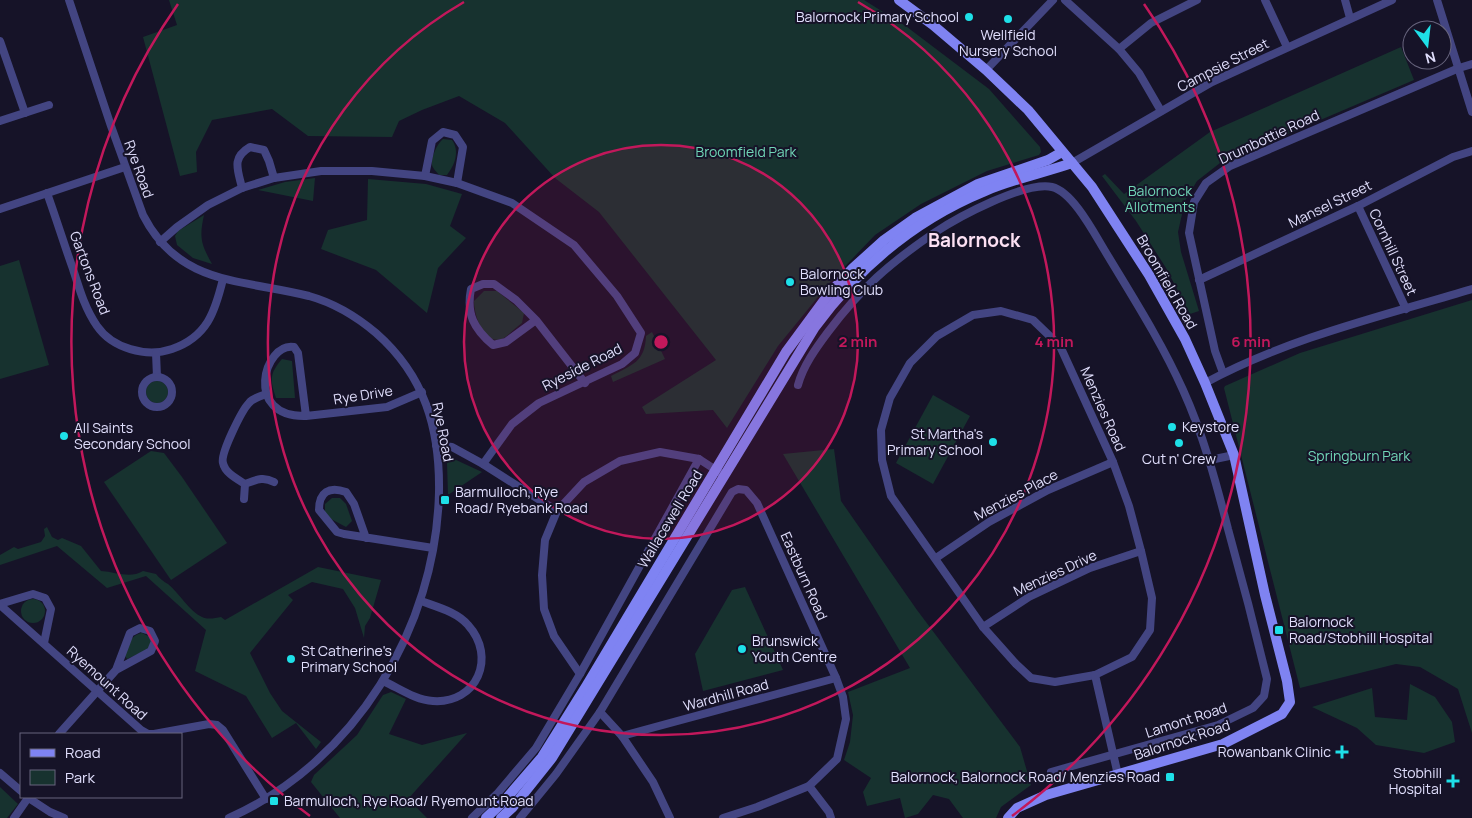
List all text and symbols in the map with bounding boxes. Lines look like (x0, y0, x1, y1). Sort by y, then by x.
place label: Balornock Primary School (796, 7, 959, 26)
marker: Balornock Primary School (963, 11, 975, 23)
marker: Wellfield Nursery School (1002, 13, 1014, 25)
north arrow (1402, 20, 1452, 70)
place label: Wellfield Nursery School (959, 25, 1057, 60)
street label: Campsie Street (1174, 33, 1272, 96)
text: N (1423, 48, 1438, 69)
street label: Drumbottie Road (1215, 105, 1322, 168)
street label: Rye Road (120, 137, 159, 200)
park label: Broomfield Park (696, 142, 797, 161)
street label: Mansel Street (1285, 175, 1375, 232)
park label: Balornock Allotments (1125, 181, 1195, 216)
street label: Cornhill Street (1365, 205, 1422, 299)
district label: Balornock (928, 227, 1021, 253)
street label: Gartons Road (66, 228, 115, 317)
street label: Broomfield Road (1133, 231, 1202, 332)
place label: Balornock Bowling Club (800, 264, 883, 299)
marker: Balornock Bowling Club (784, 276, 796, 288)
text: 2 min (838, 331, 878, 352)
text: 4 min (1034, 331, 1074, 352)
text: 6 min (1231, 331, 1271, 352)
centre of rings (652, 333, 670, 351)
street label: Ryeside Road (539, 338, 625, 395)
street label: Menzies Road (1076, 364, 1130, 454)
street label: Rye Drive (332, 380, 394, 409)
street label: Rye Road (428, 401, 459, 463)
place label: Keystore (1182, 417, 1239, 436)
place label: All Saints Secondary School (74, 418, 191, 453)
marker: Keystore (1166, 421, 1178, 433)
place label: St Martha's Primary School (887, 424, 983, 459)
marker: All Saints Secondary School (58, 430, 70, 442)
marker: St Martha's Primary School (987, 436, 999, 448)
marker: Cut n' Crew (1173, 437, 1185, 449)
park label: Springburn Park (1308, 446, 1411, 465)
place label: Cut n' Crew (1142, 449, 1216, 468)
street label: Menzies Place (971, 465, 1061, 525)
street label: Wallacewell Road (633, 466, 706, 571)
place label: Barmulloch, Rye Road/ Ryebank Road (455, 482, 588, 517)
marker: Barmulloch, Rye Road/ Ryebank Road (439, 494, 451, 506)
street label: Eastburn Road (777, 529, 832, 623)
street label: Menzies Drive (1010, 545, 1100, 600)
place label: Balornock Road/Stobhill Hospital (1289, 612, 1432, 647)
marker: Balornock Road/Stobhill Hospital (1273, 624, 1285, 636)
place label: Brunswick Youth Centre (752, 631, 837, 666)
street label: Ryemount Road (63, 641, 152, 724)
place label: St Catherine's Primary School (301, 641, 397, 676)
marker: Brunswick Youth Centre (736, 643, 748, 655)
marker: St Catherine's Primary School (285, 653, 297, 665)
street label: Wardhill Road (681, 674, 771, 715)
street label: Lamont Road (1143, 697, 1229, 742)
street label: Balornock Road (1131, 715, 1232, 764)
legend (20, 733, 182, 798)
text: Road (65, 742, 101, 763)
place label: Rowanbank Clinic (1218, 742, 1331, 761)
marker: Rowanbank Clinic (1335, 745, 1349, 759)
place label: Stobhill Hospital (1389, 763, 1442, 798)
text: Park (65, 767, 95, 788)
place label: Balornock, Balornock Road/ Menzies Road (891, 767, 1160, 786)
marker: Balornock, Balornock Road/ Menzies Road (1164, 771, 1176, 783)
marker: Stobhill Hospital (1446, 774, 1460, 788)
place label: Barmulloch, Rye Road/ Ryemount Road (284, 791, 534, 810)
marker: Barmulloch, Rye Road/ Ryemount Road (268, 795, 280, 807)

